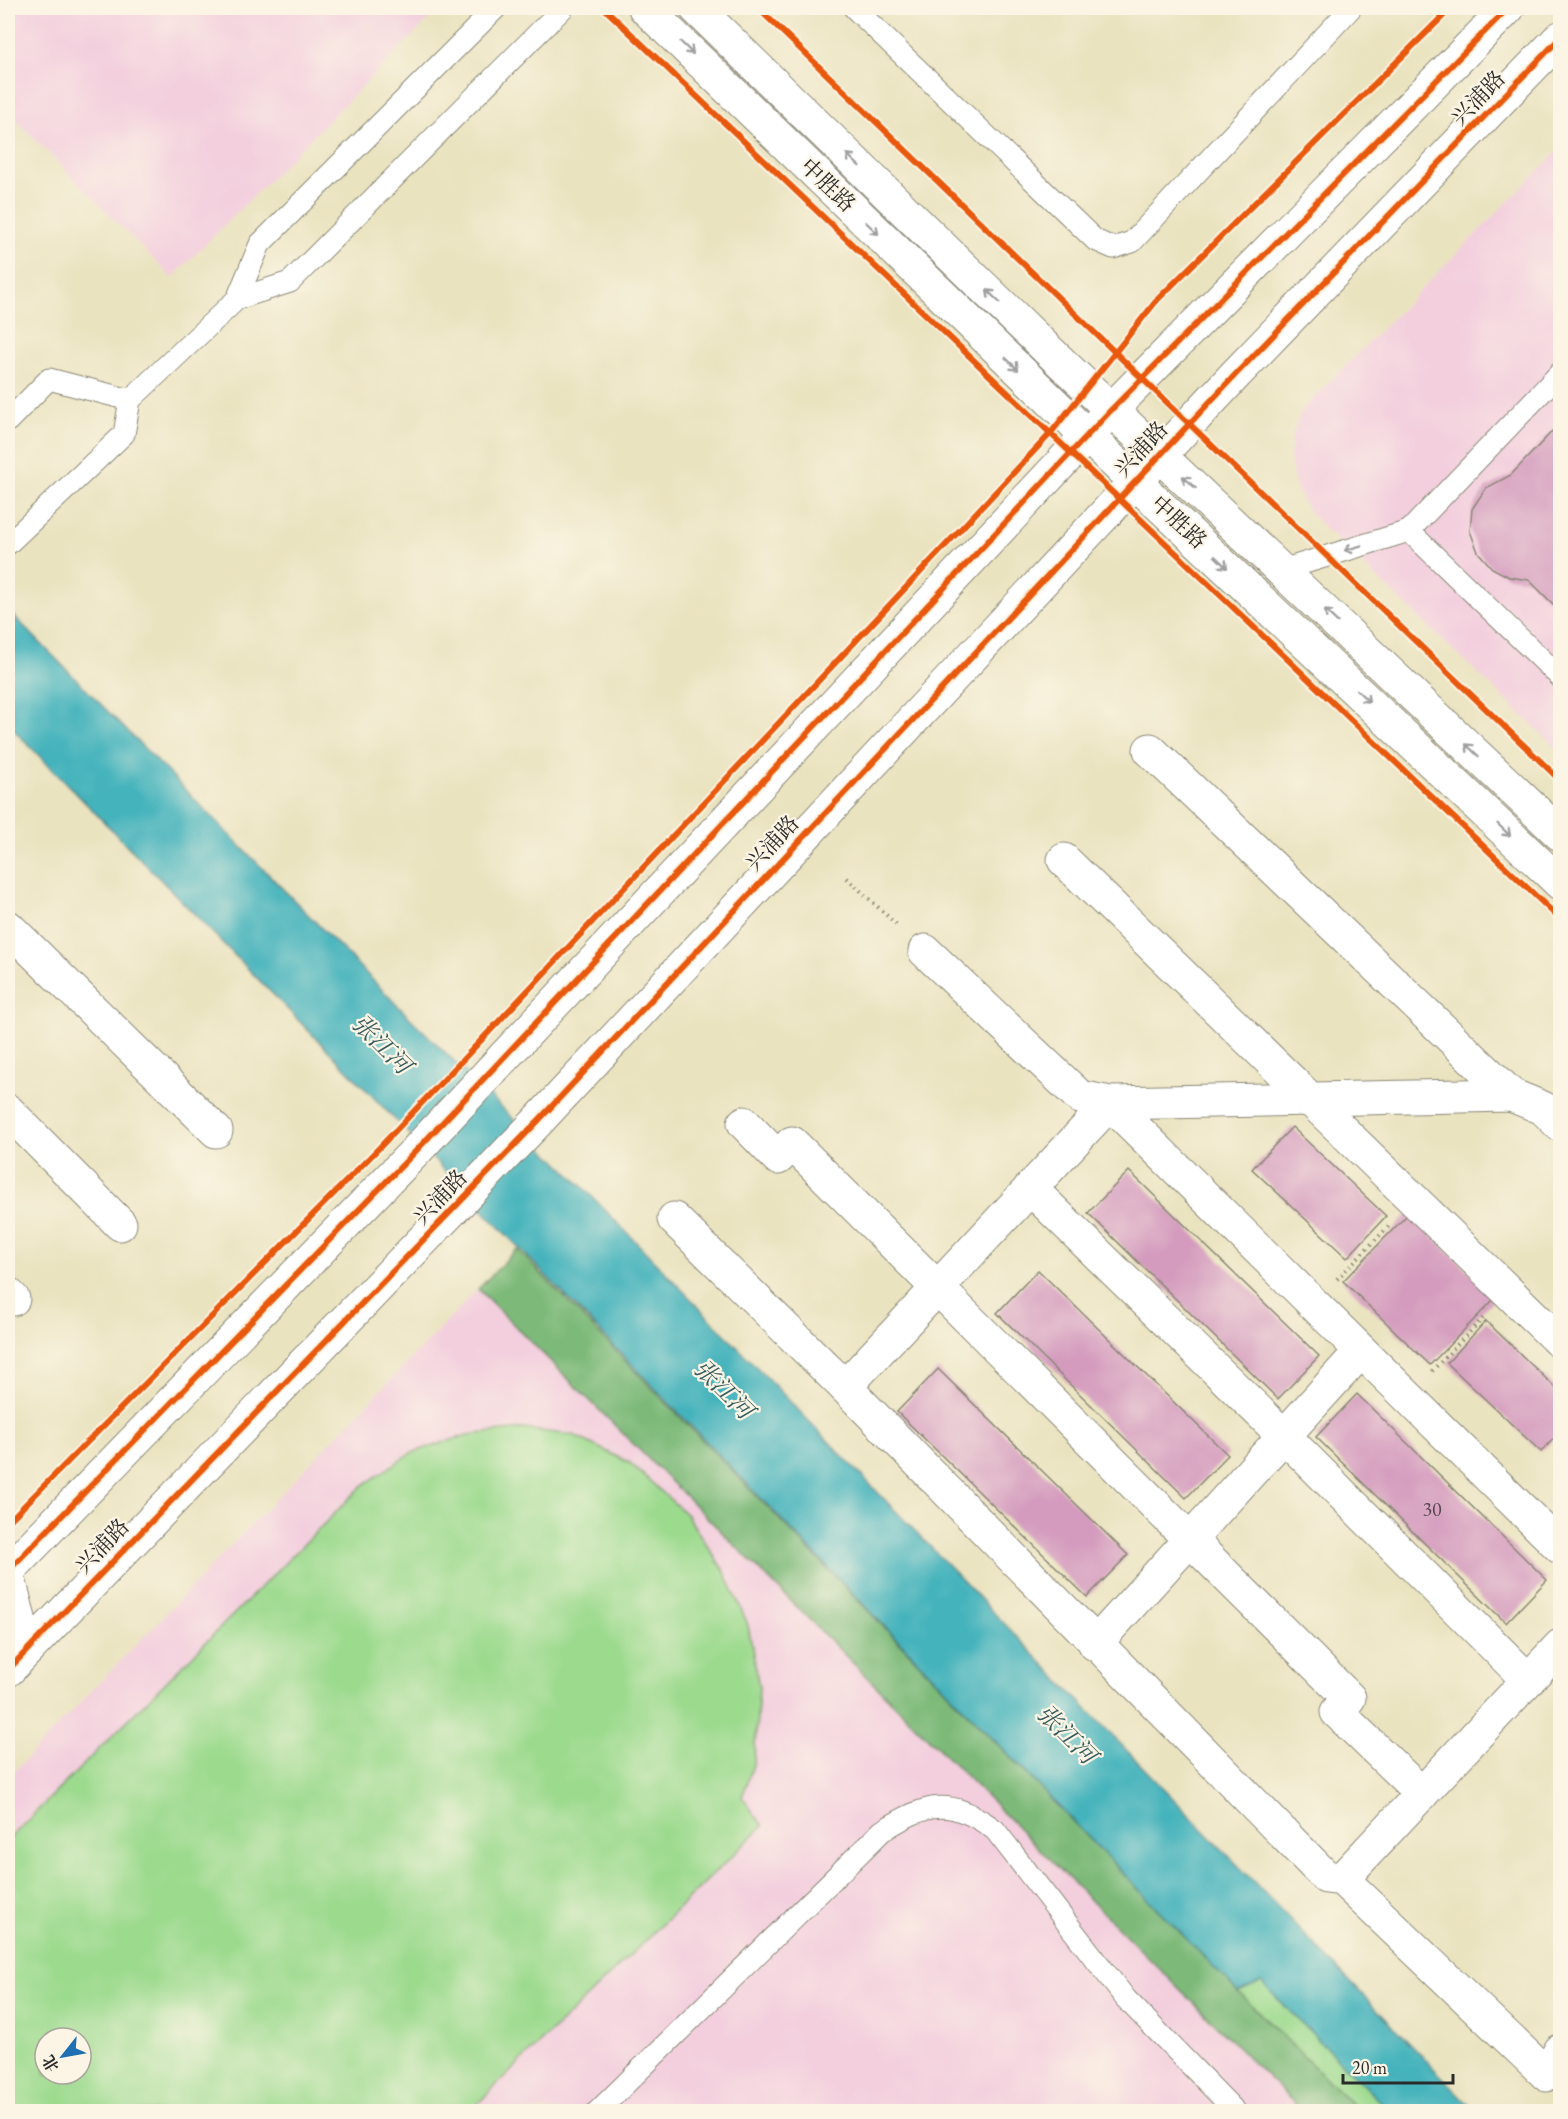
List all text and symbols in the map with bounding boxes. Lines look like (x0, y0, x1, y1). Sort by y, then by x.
one-way arrow (680, 41, 695, 56)
street label: 兴浦路 (1445, 64, 1511, 132)
street label: 中胜路 (794, 152, 862, 218)
one-way arrow (846, 153, 861, 168)
one-way arrow (865, 221, 880, 235)
one-way arrow (986, 289, 1001, 303)
one-way arrow (1005, 356, 1020, 371)
street label: 兴浦路 (1108, 415, 1174, 483)
one-way arrow (1182, 475, 1197, 489)
street label: 中胜路 (1145, 489, 1213, 555)
one-way arrow (1344, 543, 1363, 554)
one-way arrow (1214, 554, 1229, 569)
one-way arrow (1323, 609, 1338, 623)
one-way arrow (1355, 689, 1370, 703)
one-way arrow (1465, 743, 1480, 758)
street label: 兴浦路 (739, 809, 805, 877)
one-way arrow (1497, 823, 1512, 837)
water label: 张江河 (346, 1008, 421, 1083)
street label: 兴浦路 (407, 1163, 473, 1231)
water label: 张江河 (688, 1353, 763, 1428)
house number: 30 (1422, 1496, 1442, 1522)
street label: 兴浦路 (69, 1512, 135, 1580)
water label: 张江河 (1031, 1698, 1106, 1773)
north arrow (33, 2026, 93, 2086)
scale bar (1343, 2047, 1452, 2085)
text: 北 (37, 2051, 64, 2076)
text: 20 m (1352, 2056, 1387, 2079)

